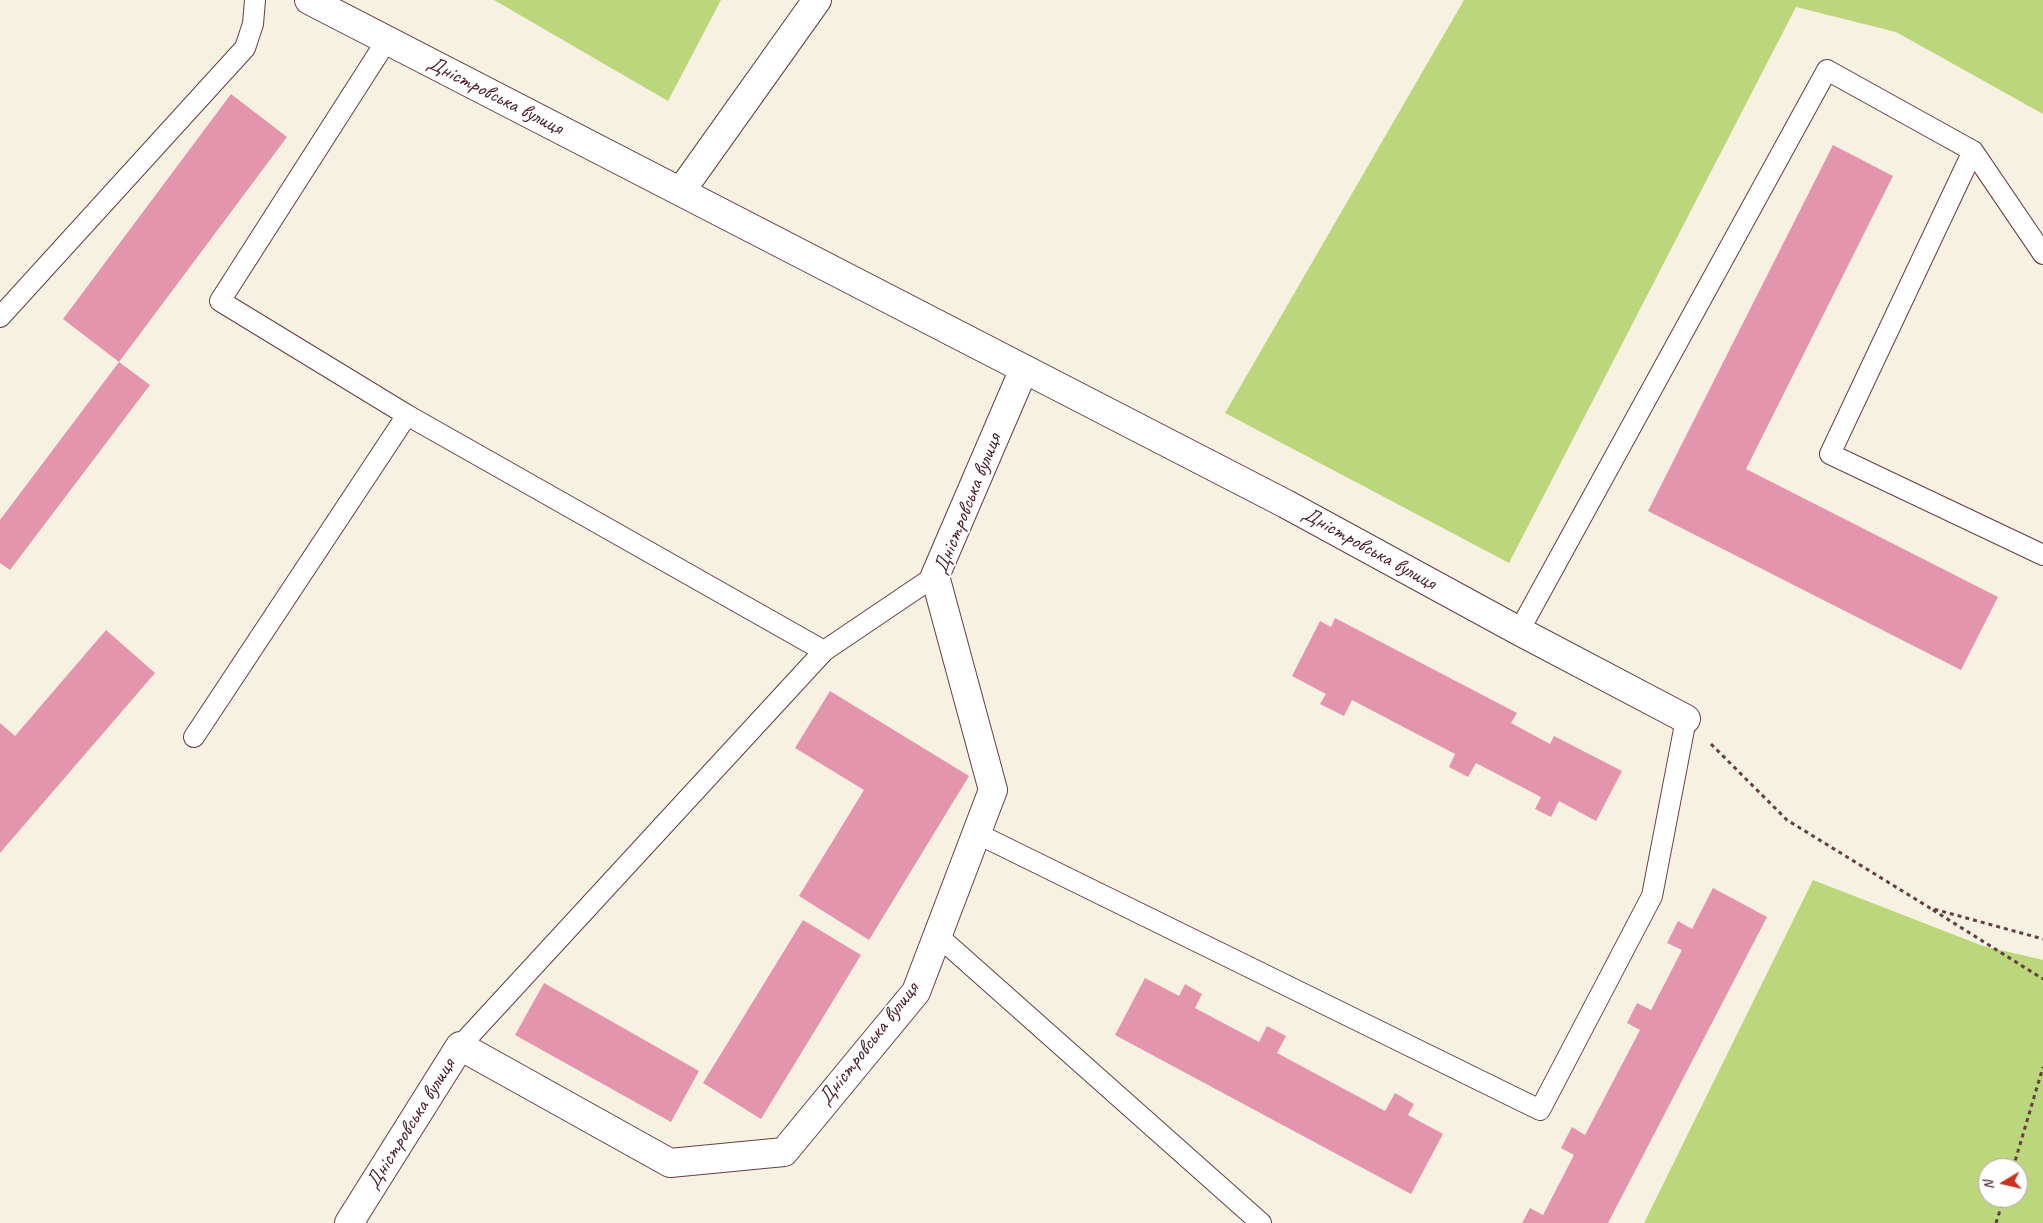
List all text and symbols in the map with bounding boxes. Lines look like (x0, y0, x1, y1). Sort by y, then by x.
street label: Дністровська вулиця (423, 51, 567, 141)
street label: Дністровська вулиця (928, 430, 1008, 578)
street label: Дністровська вулиця (1298, 502, 1440, 596)
street label: Дністровська вулиця (813, 977, 925, 1111)
street label: Дністровська вулиця (361, 1054, 461, 1194)
north arrow (1978, 1158, 2028, 1208)
text: N (1980, 1180, 1998, 1191)

